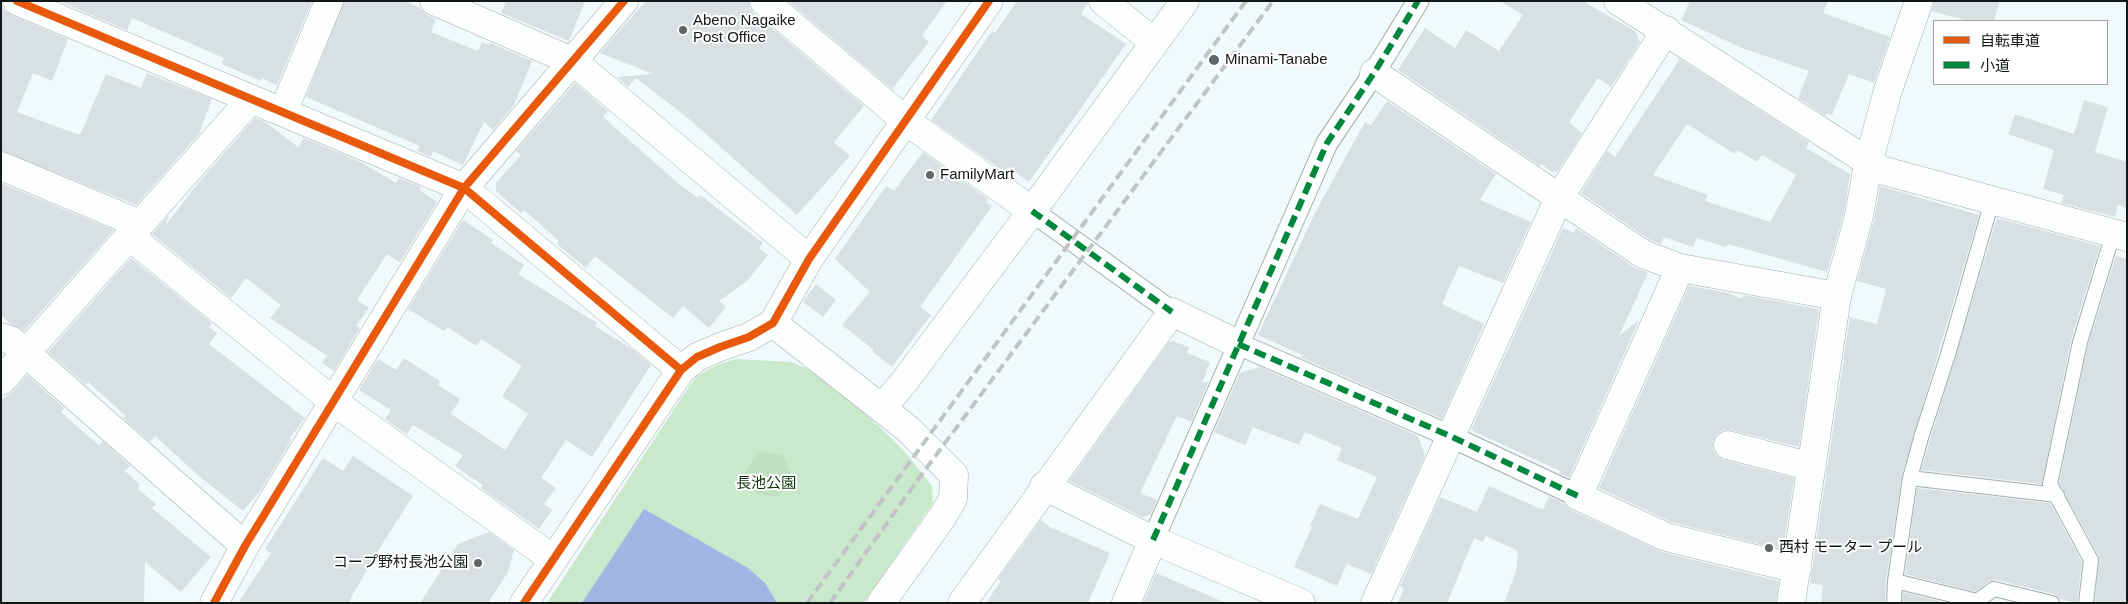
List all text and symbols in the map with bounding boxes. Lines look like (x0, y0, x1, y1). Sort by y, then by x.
place label: Abeno Nagaike Post Office (693, 12, 796, 47)
legend (1933, 20, 2108, 85)
marker: Abeno Nagaike Post Office (677, 24, 689, 36)
text: 自転車道 (1980, 32, 2040, 49)
place label: Minami-Tanabe (1225, 51, 1328, 69)
marker: Minami-Tanabe (1207, 53, 1221, 67)
text: 小道 (1980, 57, 2010, 74)
place label: FamilyMart (940, 166, 1014, 184)
marker: FamilyMart (924, 169, 936, 181)
park label: 長池公園 (736, 475, 796, 493)
place label: 西村 モーター プール (1779, 539, 1922, 557)
marker: 西村 モーター プール (1763, 542, 1775, 554)
place label: コープ野村長池公園 (333, 554, 468, 572)
marker: コープ野村長池公園 (472, 557, 484, 569)

